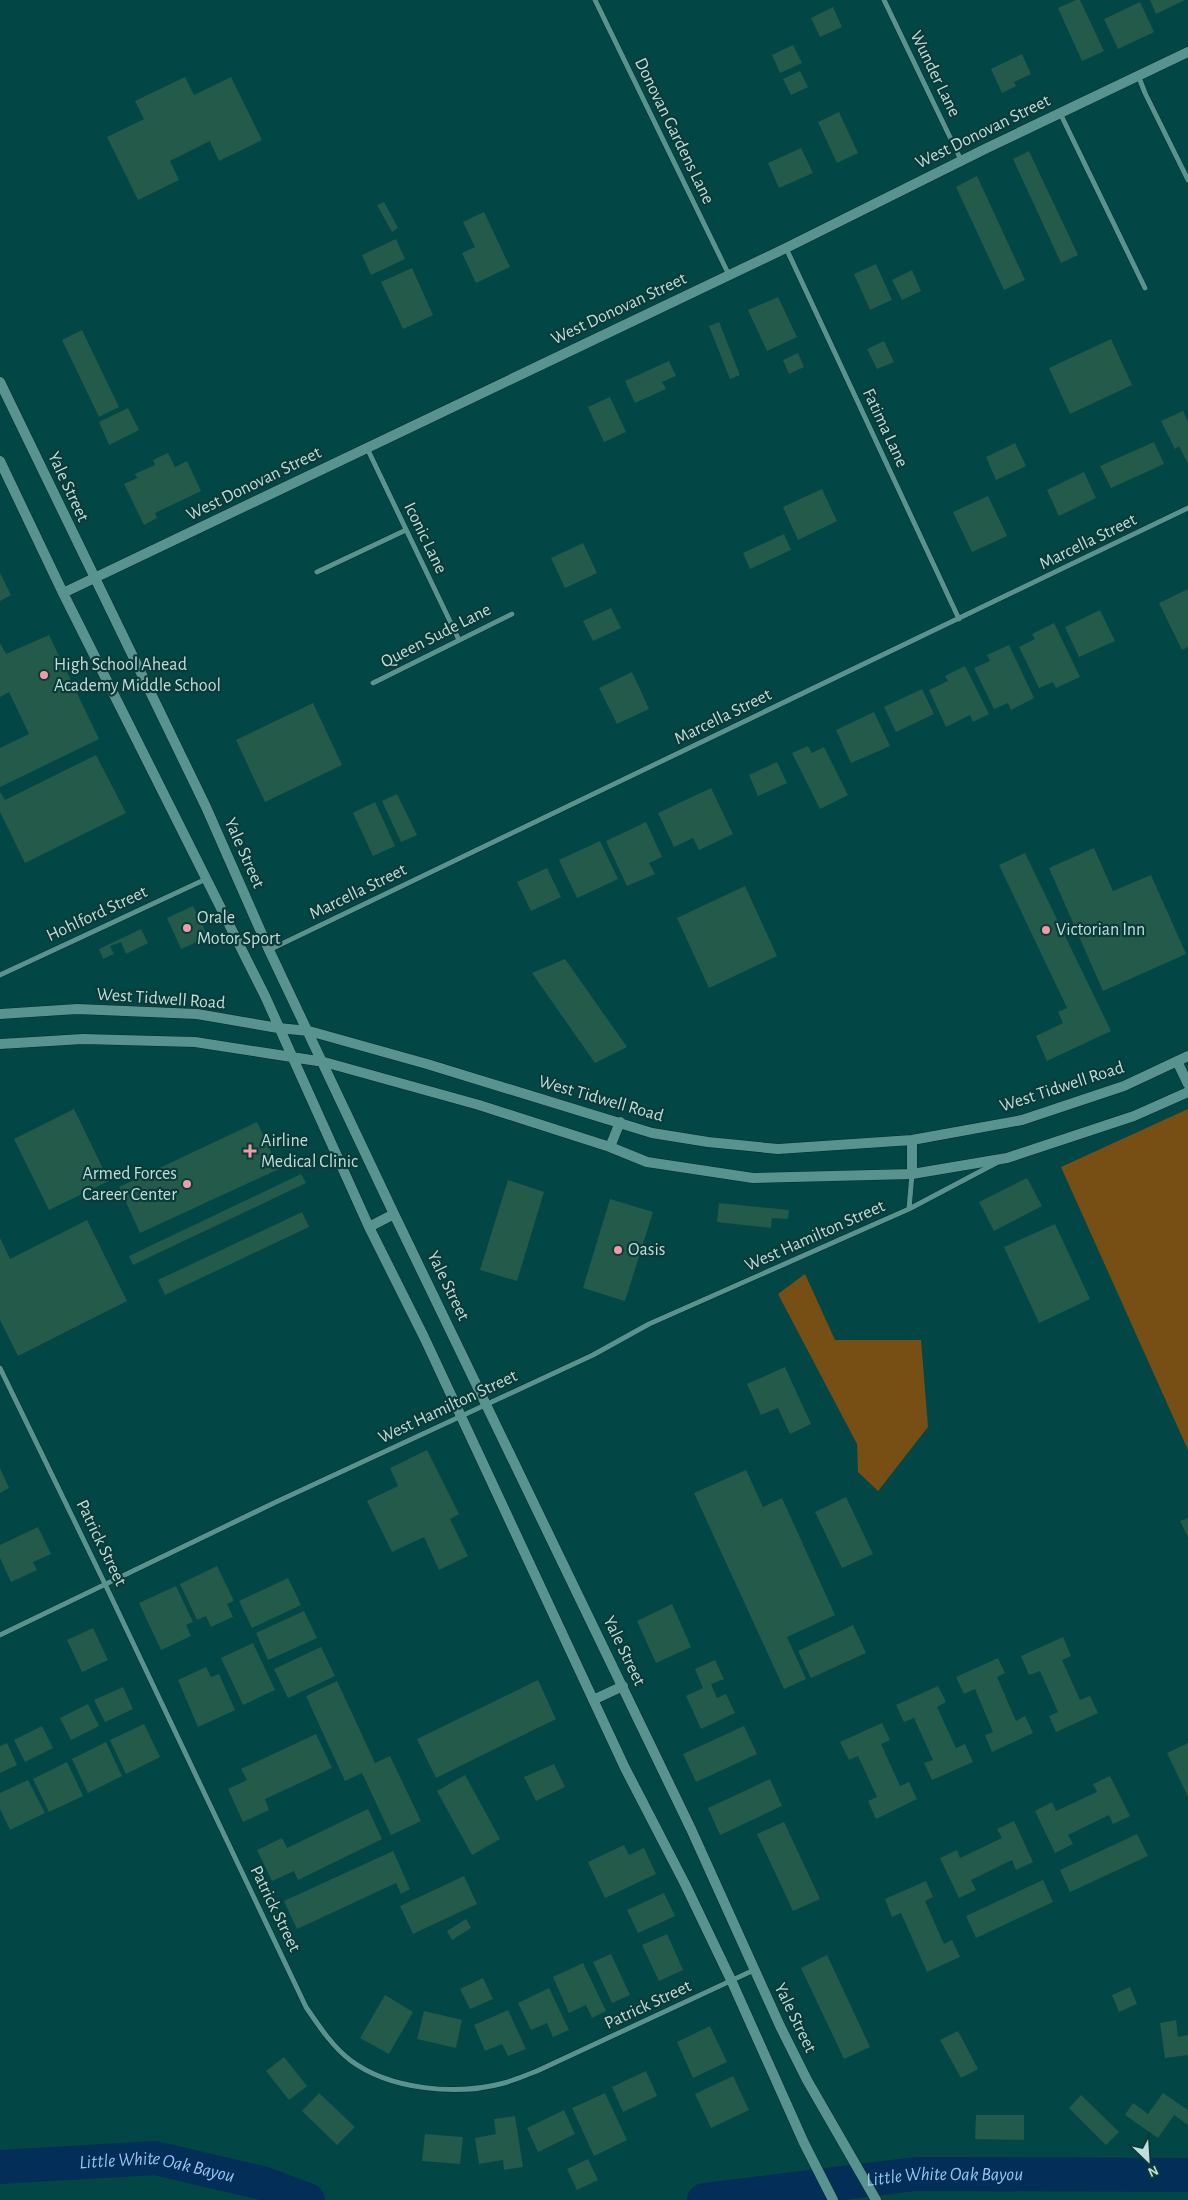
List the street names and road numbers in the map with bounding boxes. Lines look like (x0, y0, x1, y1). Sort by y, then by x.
street label: Wunder Lane (907, 28, 963, 120)
street label: Donovan Gardens Lane (631, 55, 717, 207)
street label: West Donovan Street (913, 92, 1053, 172)
street label: West Donovan Street (548, 270, 690, 348)
street label: Fatima Lane (859, 386, 911, 470)
street label: West Donovan Street (184, 444, 324, 524)
street label: Yale Street (44, 449, 92, 525)
street label: Iconic Lane (400, 500, 450, 576)
street label: Marcella Street (1037, 511, 1140, 573)
street label: Queen Sude Lane (378, 601, 494, 671)
street label: Marcella Street (672, 686, 775, 748)
street label: Yale Street (221, 815, 268, 891)
street label: Marcella Street (307, 861, 410, 923)
street label: Hohlford Street (44, 883, 150, 945)
street label: West Tidwell Road (96, 986, 226, 1012)
street label: West Tidwell Road (998, 1058, 1126, 1116)
street label: West Tidwell Road (536, 1073, 666, 1125)
street label: West Hamilton Street (742, 1197, 888, 1275)
street label: Yale Street (424, 1248, 473, 1324)
street label: West Hamilton Street (376, 1367, 520, 1447)
street label: Patrick Street (72, 1497, 130, 1589)
street label: Yale Street (600, 1613, 649, 1689)
street label: Patrick Street (246, 1863, 304, 1955)
street label: Patrick Street (602, 1977, 694, 2033)
street label: Yale Street (771, 1980, 820, 2056)

